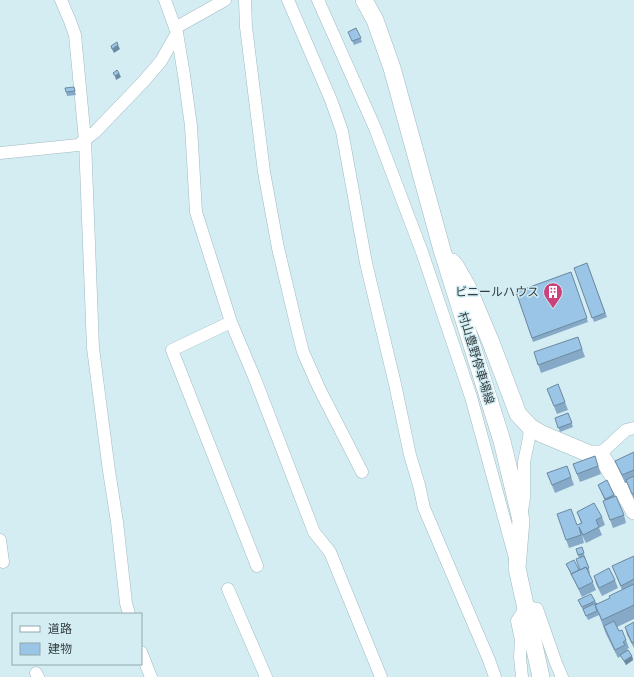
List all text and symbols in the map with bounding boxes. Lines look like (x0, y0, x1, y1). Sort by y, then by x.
building icon: ビニールハウス (542, 281, 564, 309)
place label: ビニールハウス (455, 285, 539, 299)
street label: 村山豊野停車場線 (455, 310, 497, 406)
legend (12, 613, 142, 665)
text: 道路 (48, 622, 72, 636)
text: 建物 (48, 642, 72, 656)

